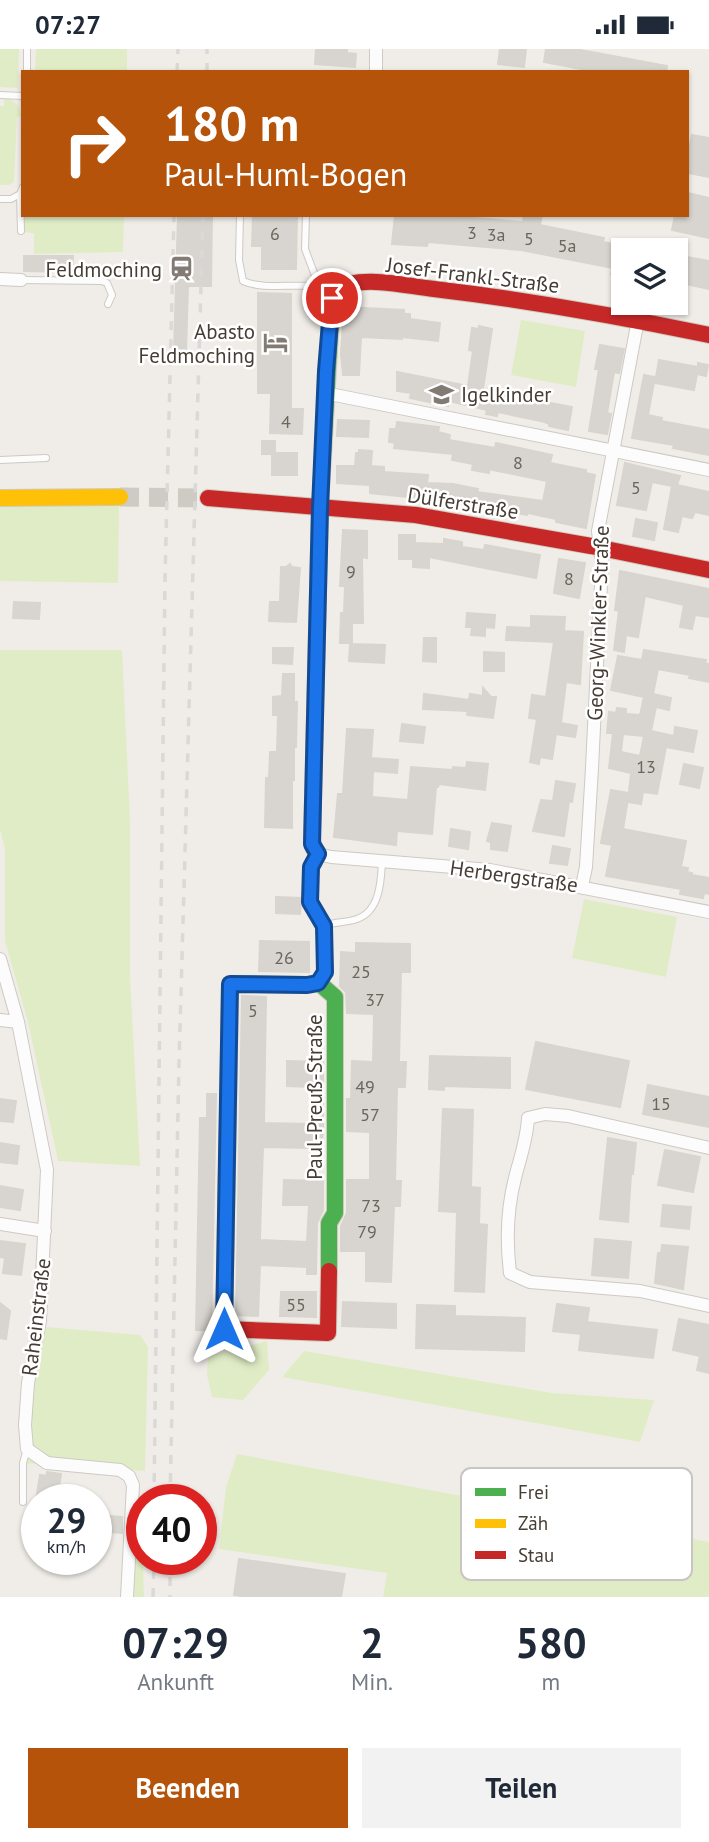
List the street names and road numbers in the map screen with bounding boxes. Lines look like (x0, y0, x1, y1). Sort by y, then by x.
street label: Josef-Frankl-Straße (384, 251, 561, 299)
street label: Dülferstraße (406, 481, 520, 525)
street label: Georg-Winkler-Straße (581, 525, 615, 721)
street label: Herbergstraße (448, 854, 580, 898)
street label: Paul-Preuß-Straße (301, 1014, 328, 1180)
street label: Raheinstraße (15, 1256, 57, 1378)

